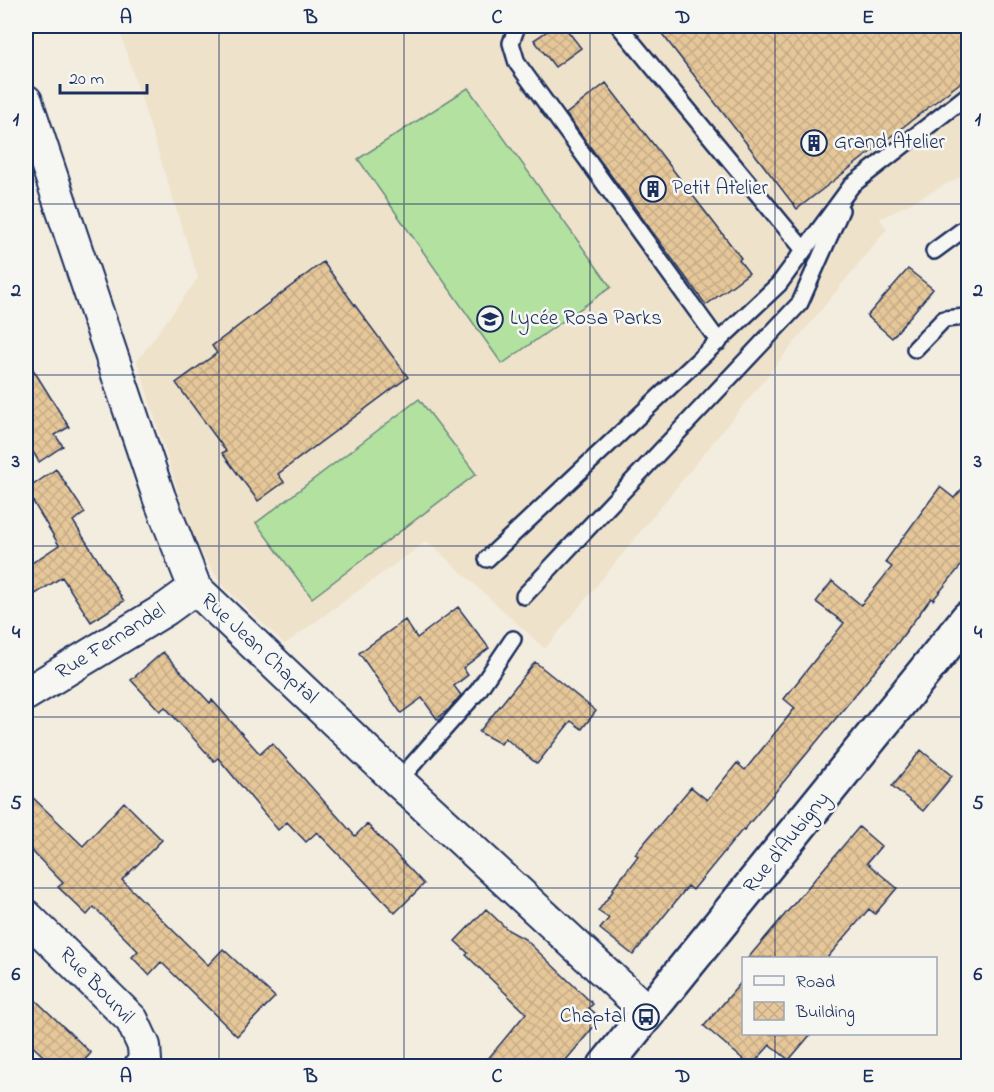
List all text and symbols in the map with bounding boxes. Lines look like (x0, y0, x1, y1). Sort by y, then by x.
text: A (120, 4, 132, 33)
text: B (303, 4, 318, 33)
text: C (492, 4, 503, 33)
text: D (675, 4, 690, 33)
text: E (862, 4, 874, 33)
scale bar (60, 57, 147, 95)
text: 20 m (69, 67, 104, 93)
text: 1 (13, 106, 20, 135)
text: 1 (975, 106, 982, 135)
building icon: Grand Atelier (799, 128, 829, 158)
place label: Grand Atelier (834, 128, 946, 158)
building icon: Petit Atelier (638, 174, 668, 204)
place label: Petit Atelier (672, 174, 769, 204)
text: 2 (10, 277, 21, 306)
text: 2 (972, 277, 983, 306)
school or university icon: Lycée Rosa Parks (475, 304, 505, 334)
place label: Lycée Rosa Parks (510, 304, 662, 336)
text: 3 (11, 448, 20, 477)
text: 3 (973, 448, 982, 477)
street label: Rue Jean Chaptal (194, 587, 324, 711)
street label: Rue Fernandel (50, 596, 172, 688)
text: 4 (12, 619, 21, 648)
text: 4 (974, 619, 983, 648)
street label: Rue d'Aubigny (737, 786, 839, 902)
text: 5 (10, 790, 22, 819)
text: 5 (972, 790, 984, 819)
street label: Rue Bourvil (51, 941, 141, 1031)
legend (742, 957, 937, 1035)
text: 6 (12, 961, 21, 990)
text: 6 (974, 961, 983, 990)
text: Road (796, 970, 835, 996)
text: Building (795, 1000, 855, 1027)
place label: Chaptal (560, 1002, 626, 1032)
bus stop icon: Chaptal (631, 1002, 661, 1032)
text: A (120, 1063, 132, 1092)
text: B (303, 1063, 318, 1092)
text: C (492, 1063, 503, 1092)
text: D (675, 1063, 690, 1092)
text: E (862, 1063, 874, 1092)

